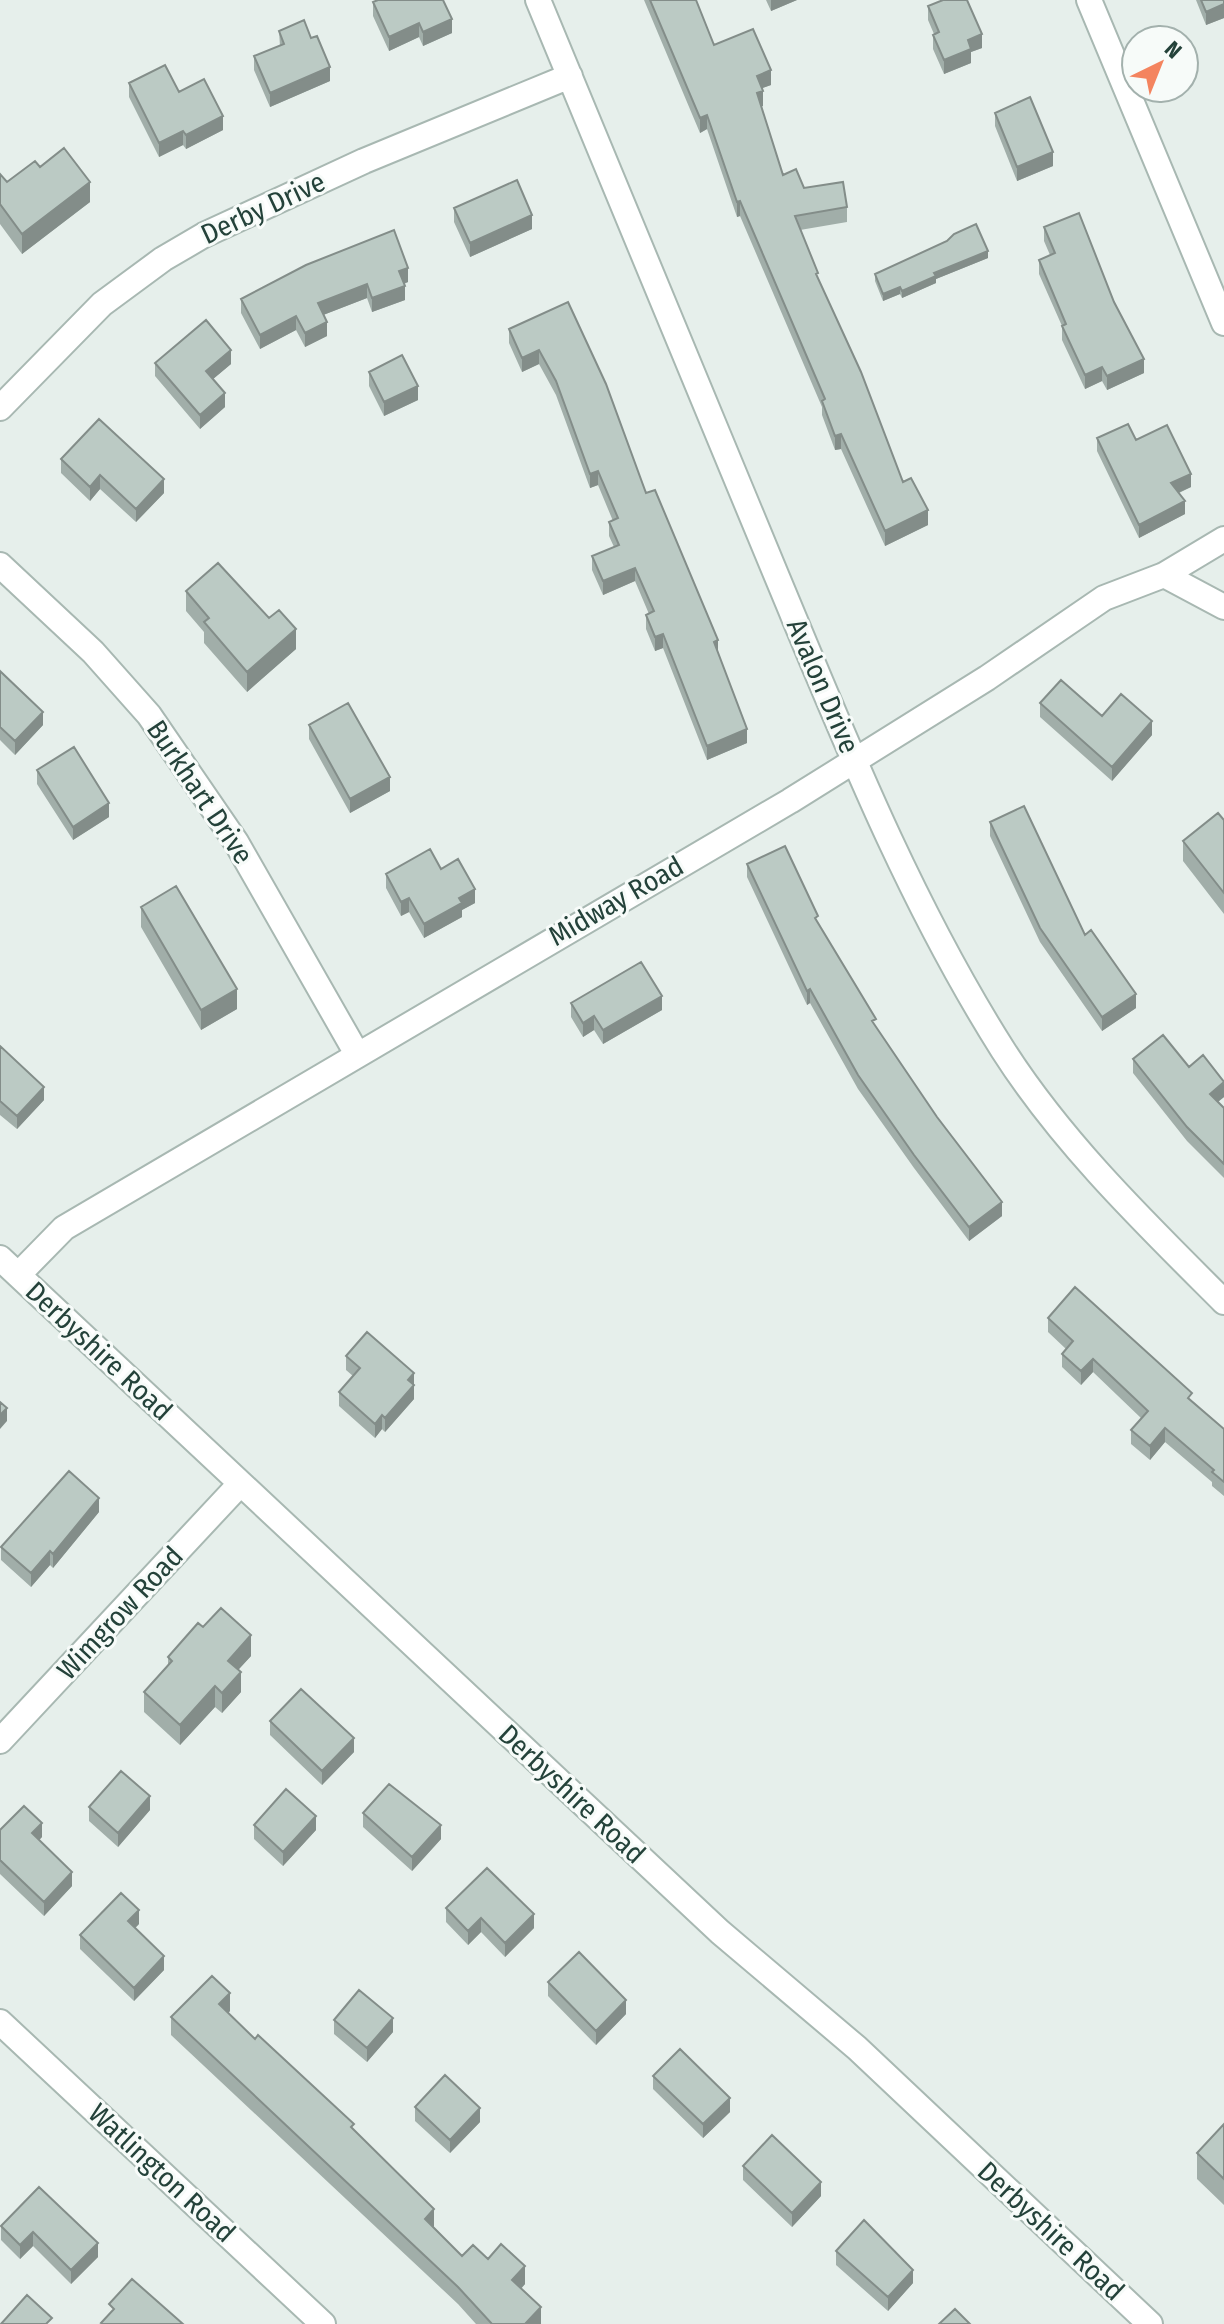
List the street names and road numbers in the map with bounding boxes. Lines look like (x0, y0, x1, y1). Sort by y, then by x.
street label: Derby Drive (196, 165, 330, 251)
street label: Avalon Drive (780, 614, 866, 758)
street label: Burkhart Drive (140, 714, 260, 870)
street label: Midway Road (543, 849, 689, 953)
street label: Derbyshire Road (19, 1275, 179, 1427)
street label: Wimgrow Road (50, 1540, 190, 1686)
street label: Derbyshire Road (492, 1718, 652, 1870)
street label: Watlington Road (82, 2097, 242, 2249)
street label: Derbyshire Road (971, 2155, 1131, 2307)

